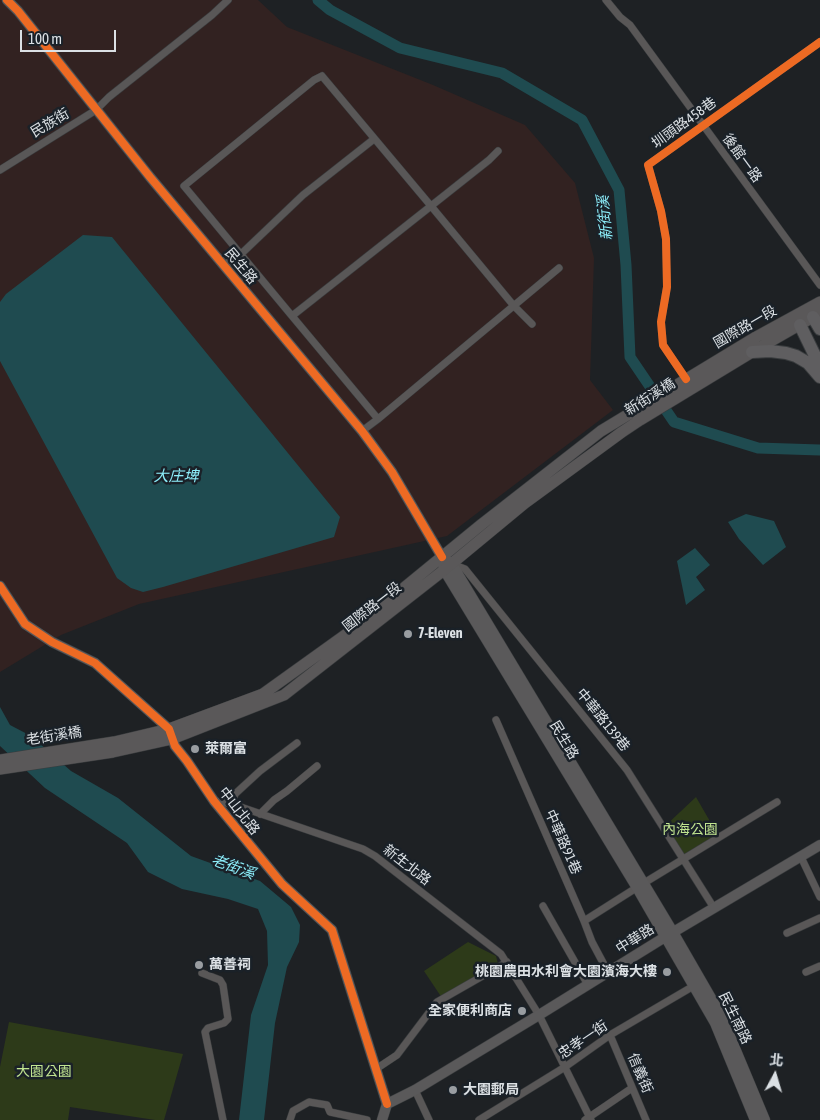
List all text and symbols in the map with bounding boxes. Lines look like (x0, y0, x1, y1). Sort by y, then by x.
scale bar (22, 20, 119, 52)
text: 100 m (28, 30, 62, 47)
street label: 圳頭路458巷 (648, 94, 720, 152)
street label: 民族街 (28, 105, 72, 141)
street label: 後館一路 (719, 130, 765, 186)
water label: 新街溪 (594, 195, 616, 241)
street label: 民生路 (221, 245, 261, 287)
street label: 國際路一段 (710, 302, 780, 352)
street label: 新街溪橋 (622, 375, 678, 419)
water label: 大庄埤 (154, 467, 198, 485)
street label: 國際路一段 (339, 579, 405, 635)
place label: 7-Eleven (418, 626, 463, 642)
marker: 7-Eleven (402, 628, 414, 640)
street label: 中華路139巷 (573, 685, 633, 755)
street label: 民生路 (546, 718, 582, 762)
street label: 老街溪橋 (25, 723, 83, 749)
place label: 萊爾富 (205, 741, 247, 757)
marker: 萊爾富 (189, 743, 201, 755)
street label: 中山北路 (215, 784, 263, 838)
street label: 中華路91巷 (541, 807, 585, 877)
park label: 內海公園 (662, 822, 718, 838)
street label: 新生北路 (380, 841, 434, 889)
water label: 老街溪 (209, 851, 257, 883)
street label: 中華路 (613, 921, 657, 957)
place label: 萬善祠 (209, 957, 251, 973)
marker: 萬善祠 (193, 959, 205, 971)
place label: 桃園農田水利會大園濱海大樓 (475, 964, 657, 980)
marker: 桃園農田水利會大園濱海大樓 (661, 966, 673, 978)
street label: 民生南路 (715, 989, 755, 1047)
place label: 全家便利商店 (428, 1003, 512, 1019)
marker: 全家便利商店 (516, 1005, 528, 1017)
street label: 忠孝一街 (555, 1017, 611, 1063)
street label: 信義街 (624, 1050, 656, 1096)
north arrow (750, 1050, 800, 1100)
text: 北 (769, 1051, 784, 1069)
park label: 大園公園 (16, 1064, 72, 1080)
place label: 大園郵局 (463, 1082, 519, 1098)
marker: 大園郵局 (447, 1084, 459, 1096)

